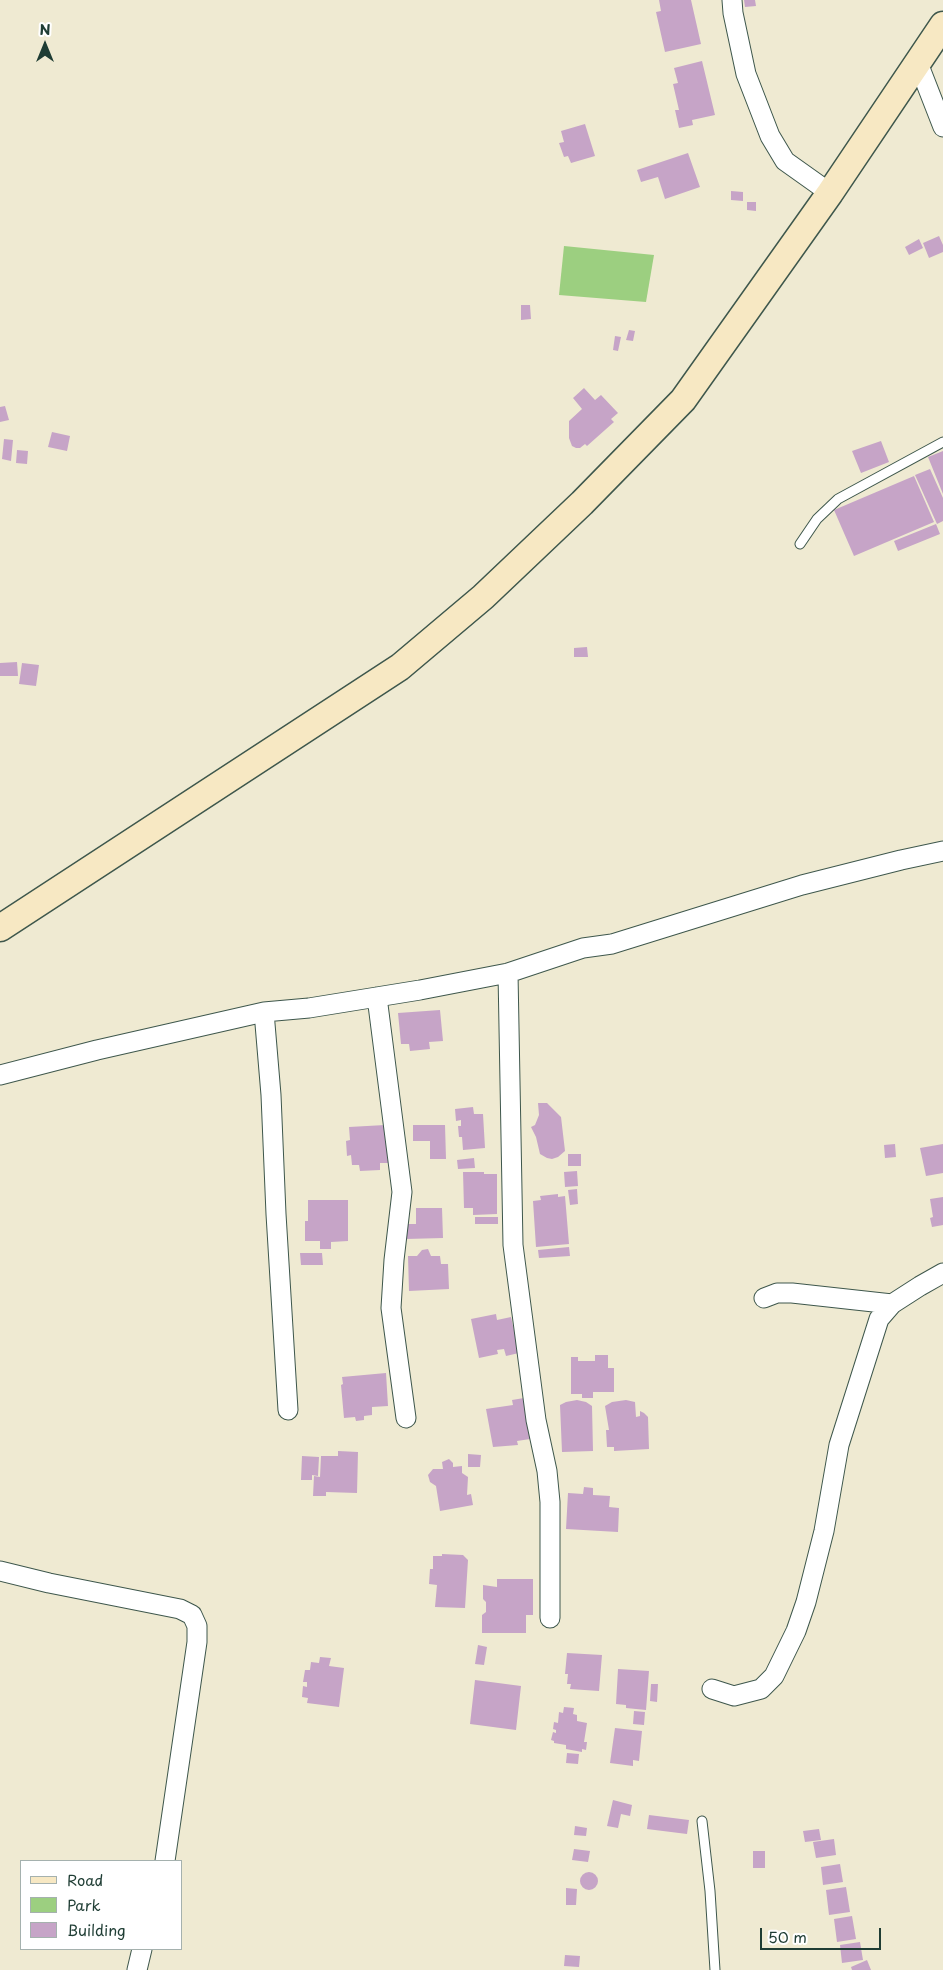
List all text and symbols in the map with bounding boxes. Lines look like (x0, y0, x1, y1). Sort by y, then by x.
text: N (39, 19, 51, 40)
north arrow (20, 20, 70, 70)
legend (20, 1860, 182, 1950)
text: Road (67, 1868, 103, 1891)
text: Park (67, 1893, 101, 1916)
text: Building (67, 1918, 126, 1941)
scale bar (763, 1918, 884, 1950)
text: 50 m (768, 1925, 807, 1948)

